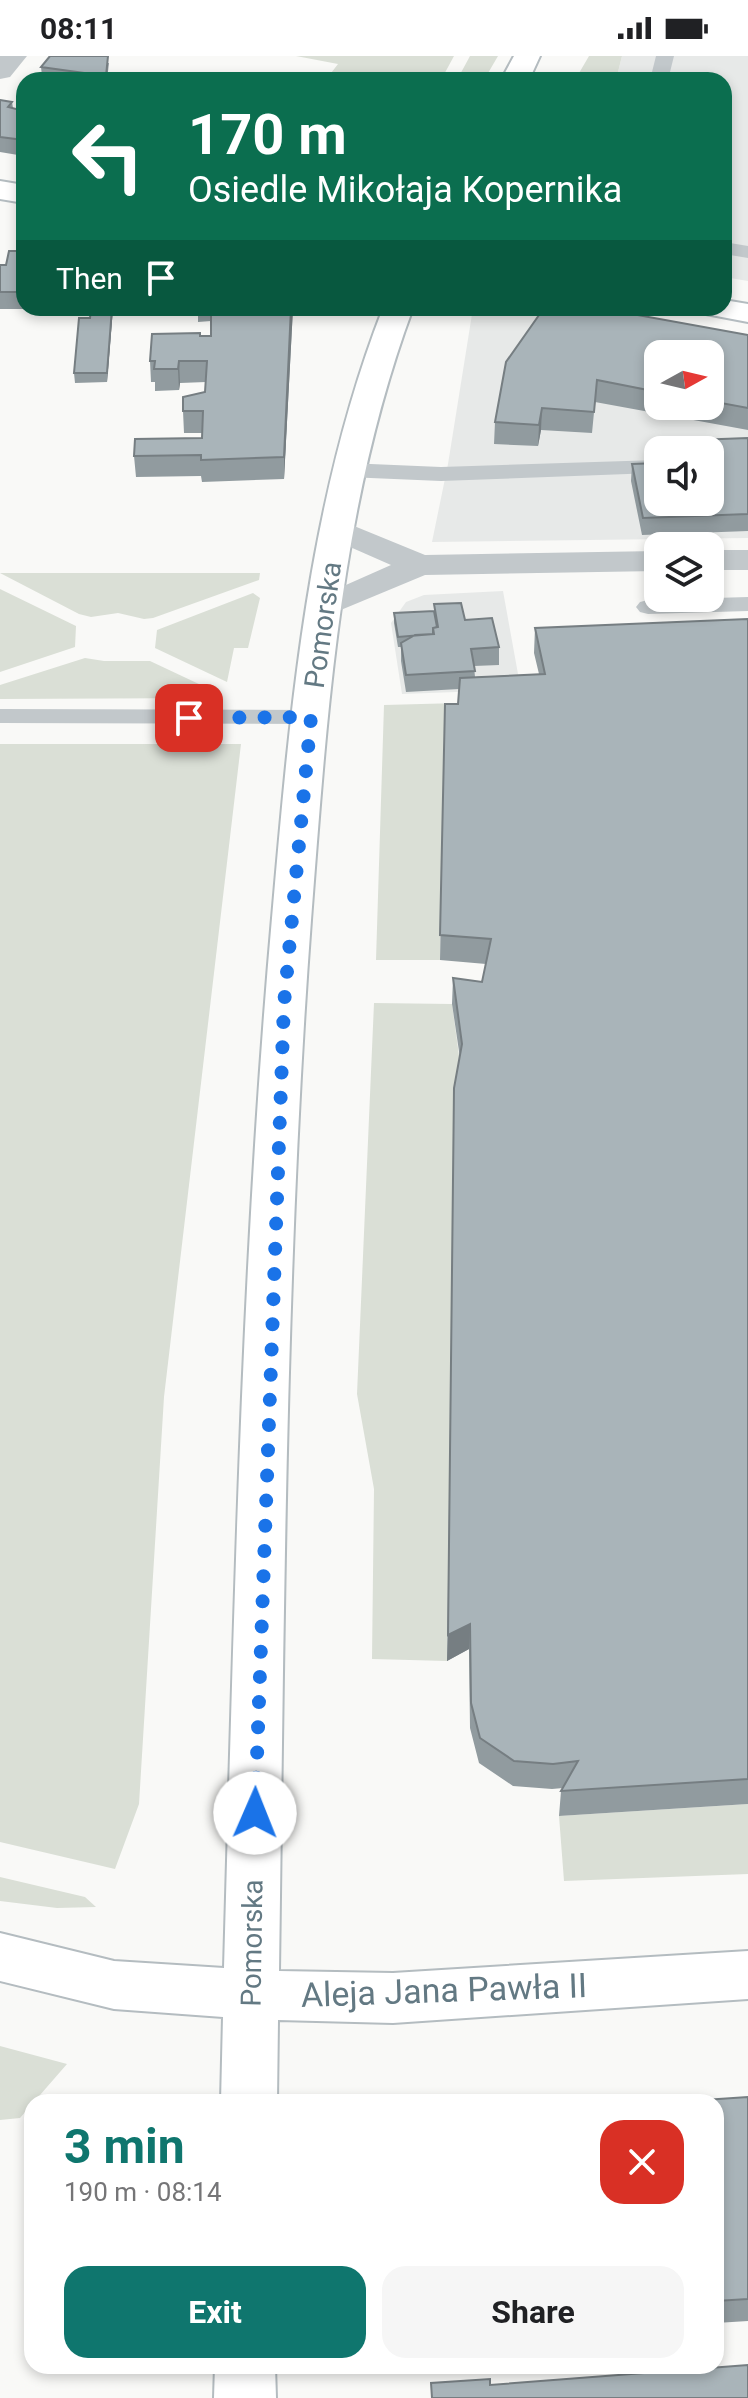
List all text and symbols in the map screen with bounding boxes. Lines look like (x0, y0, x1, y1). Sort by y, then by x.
text: 08:11 (40, 11, 117, 46)
text: 170 m (188, 102, 347, 168)
icon: left (56, 104, 160, 208)
text: Osiedle Mikołaja Kopernika (188, 169, 622, 211)
icon: arrive (139, 256, 183, 300)
text: Then (56, 261, 123, 296)
north arrow (644, 340, 724, 420)
map controls (644, 340, 724, 612)
button: sound (644, 436, 724, 516)
button: layers (644, 532, 724, 612)
street label: Pomorska (298, 560, 348, 690)
pin (155, 684, 223, 752)
icon: arrive (167, 696, 211, 740)
position arrow (213, 1771, 297, 1855)
street label: Pomorska (234, 1879, 270, 2007)
street label: Aleja Jana Pawła II (300, 1965, 588, 2015)
text: 3 min (64, 2118, 185, 2175)
button: close (600, 2120, 684, 2204)
text: 190 m · 08:14 (64, 2177, 222, 2207)
button: Exit (64, 2266, 366, 2358)
button: Share (382, 2266, 684, 2358)

